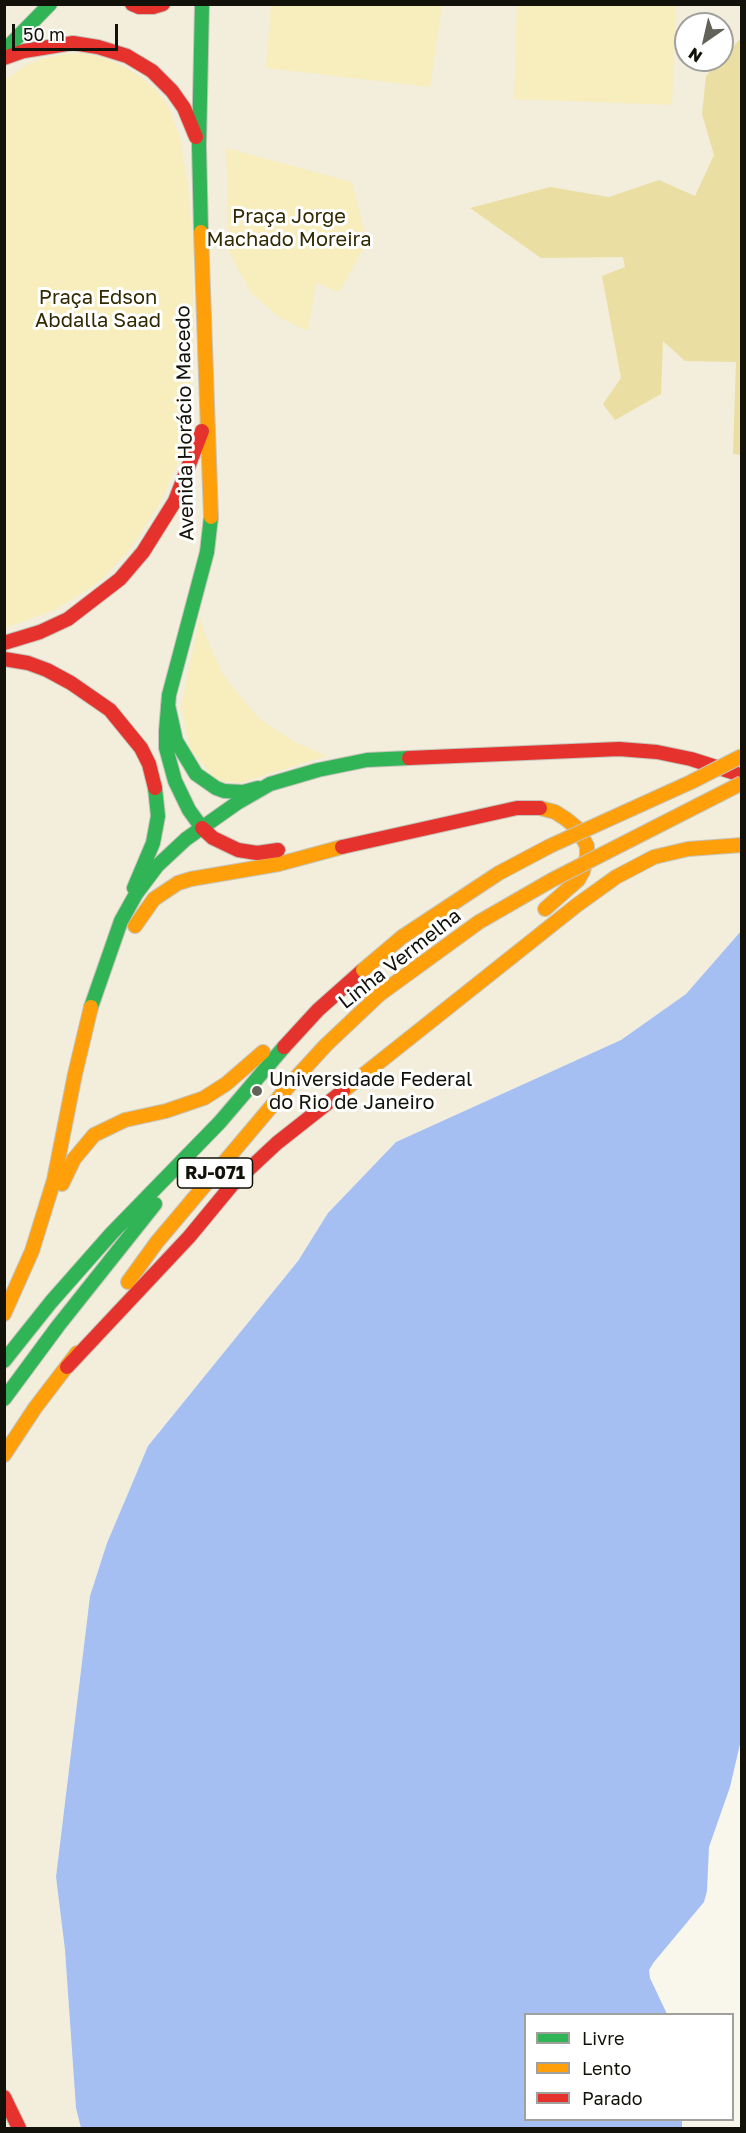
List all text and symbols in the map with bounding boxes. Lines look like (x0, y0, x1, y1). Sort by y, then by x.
scale bar (15, 12, 122, 50)
north arrow (674, 12, 734, 72)
text: 50 m (23, 23, 65, 45)
text: N (684, 44, 706, 67)
park label: Praça Jorge Machado Moreira (207, 205, 371, 252)
park label: Praça Edson Abdalla Saad (35, 286, 161, 333)
street label: Avenida Horácio Macedo (171, 305, 199, 541)
street label: Linha Vermelha (334, 904, 466, 1014)
place label: Universidade Federal do Rio de Janeiro (269, 1068, 472, 1115)
marker: Universidade Federal do Rio de Janeiro (250, 1084, 264, 1098)
road number: RJ-071 (178, 1158, 252, 1188)
legend (524, 2013, 734, 2121)
text: Livre (582, 2027, 624, 2049)
text: Lento (582, 2057, 631, 2079)
text: Parado (582, 2087, 643, 2109)

